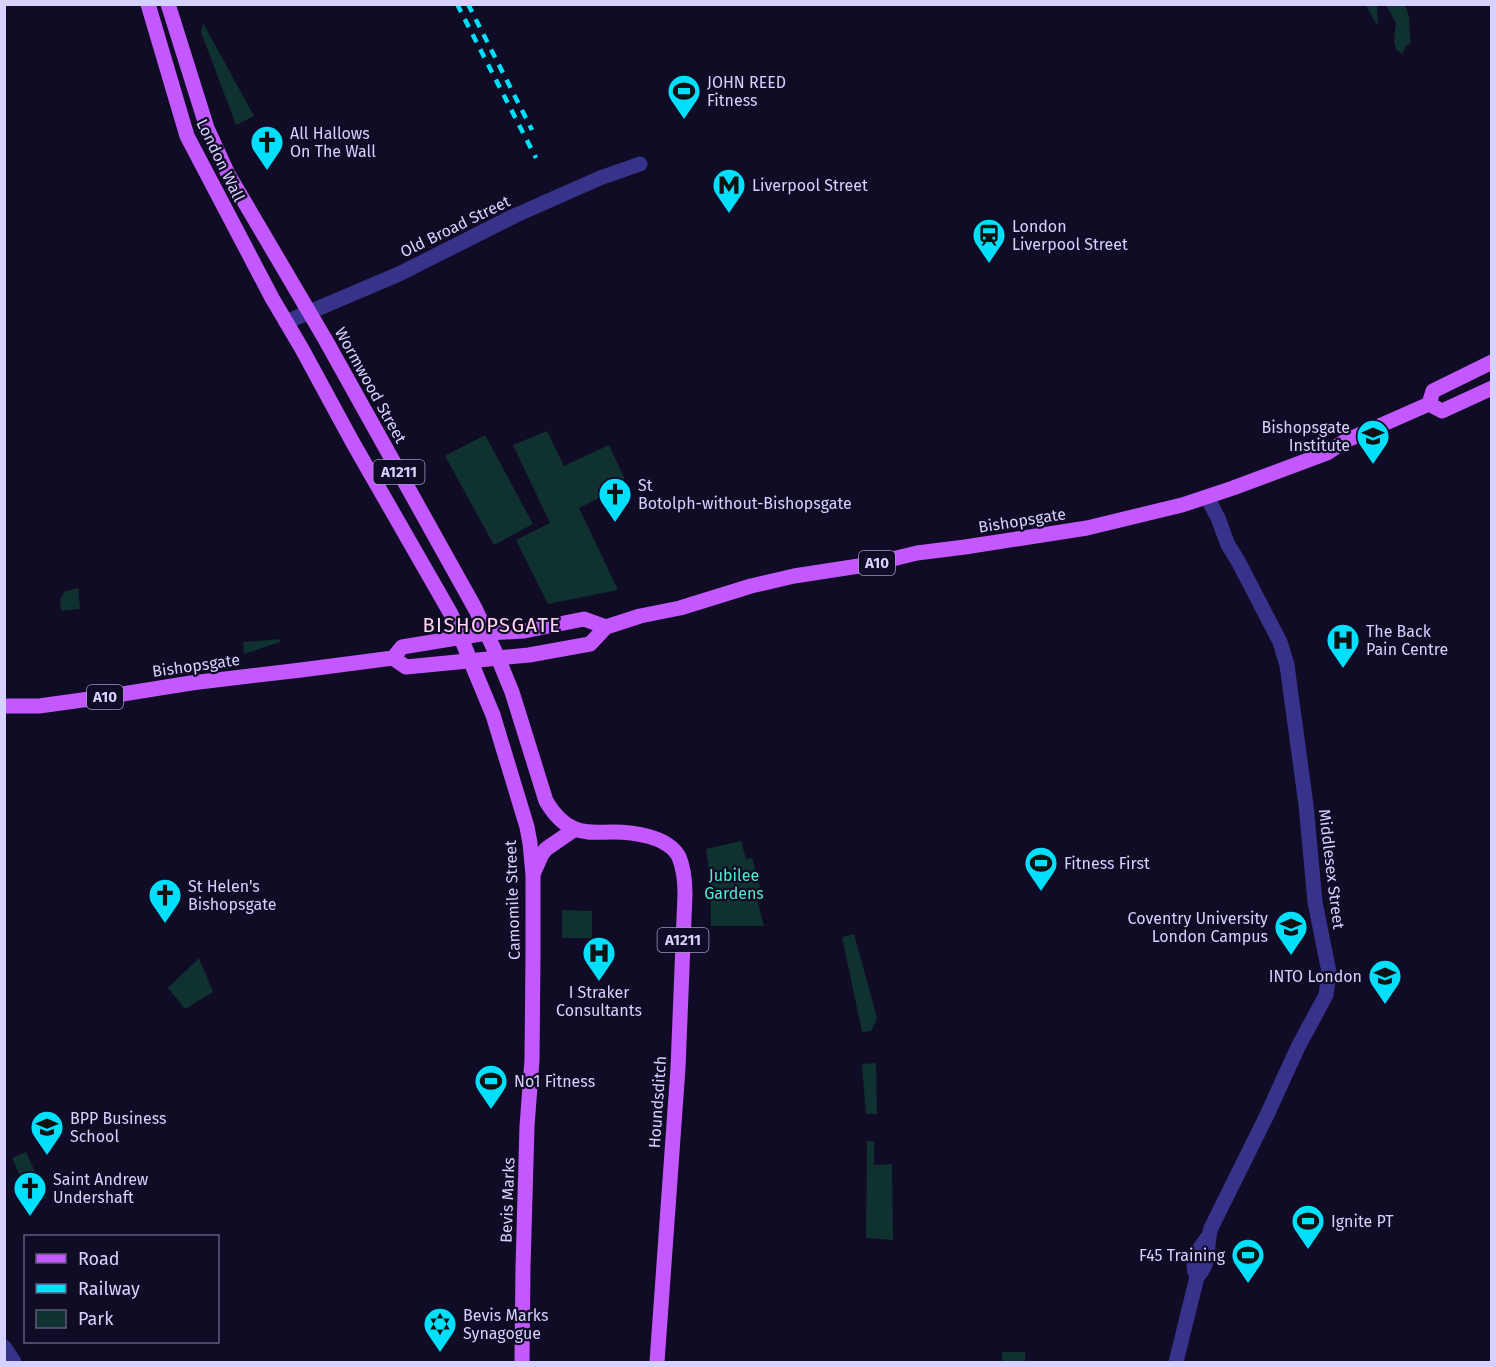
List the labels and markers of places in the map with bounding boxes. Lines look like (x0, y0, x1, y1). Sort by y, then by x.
sports icon: JOHN REED Fitness (666, 73, 702, 120)
place label: JOHN REED Fitness (707, 73, 786, 110)
church icon: All Hallows On The Wall (249, 124, 285, 171)
place label: All Hallows On The Wall (290, 124, 376, 161)
metro station icon: Liverpool Street (711, 167, 747, 214)
place label: Liverpool Street (752, 176, 868, 195)
station icon: London Liverpool Street (971, 217, 1007, 264)
place label: London Liverpool Street (1012, 217, 1128, 254)
place label: Bishopsgate Institute (1262, 418, 1350, 455)
school or university icon: Bishopsgate Institute (1355, 418, 1391, 465)
church icon: St Botolph-without-Bishopsgate (597, 476, 633, 523)
place label: St Botolph-without-Bishopsgate (638, 476, 852, 513)
hospital icon: The Back Pain Centre (1325, 622, 1361, 669)
place label: The Back Pain Centre (1366, 622, 1448, 659)
sports icon: Fitness First (1023, 845, 1059, 892)
place label: Fitness First (1064, 854, 1150, 873)
church icon: St Helen's Bishopsgate (147, 877, 183, 924)
place label: St Helen's Bishopsgate (188, 877, 276, 914)
place label: Coventry University London Campus (1128, 909, 1268, 946)
school or university icon: Coventry University London Campus (1273, 909, 1309, 956)
hospital icon: I Straker Consultants (581, 935, 617, 982)
school or university icon: INTO London (1367, 958, 1403, 1005)
place label: INTO London (1269, 967, 1362, 986)
place label: I Straker Consultants (556, 983, 642, 1020)
sports icon: No1 Fitness (473, 1063, 509, 1110)
place label: No1 Fitness (514, 1072, 595, 1091)
school or university icon: BPP Business School (29, 1109, 65, 1156)
place label: BPP Business School (70, 1109, 166, 1146)
church icon: Saint Andrew Undershaft (12, 1170, 48, 1217)
place label: Saint Andrew Undershaft (53, 1170, 149, 1207)
sports icon: Ignite PT (1290, 1203, 1326, 1250)
place label: Ignite PT (1331, 1212, 1394, 1231)
sports icon: F45 Training (1230, 1237, 1266, 1284)
place label: F45 Training (1139, 1246, 1226, 1265)
synagogue icon: Bevis Marks Synagogue (422, 1306, 458, 1353)
place label: Bevis Marks Synagogue (463, 1306, 548, 1343)

